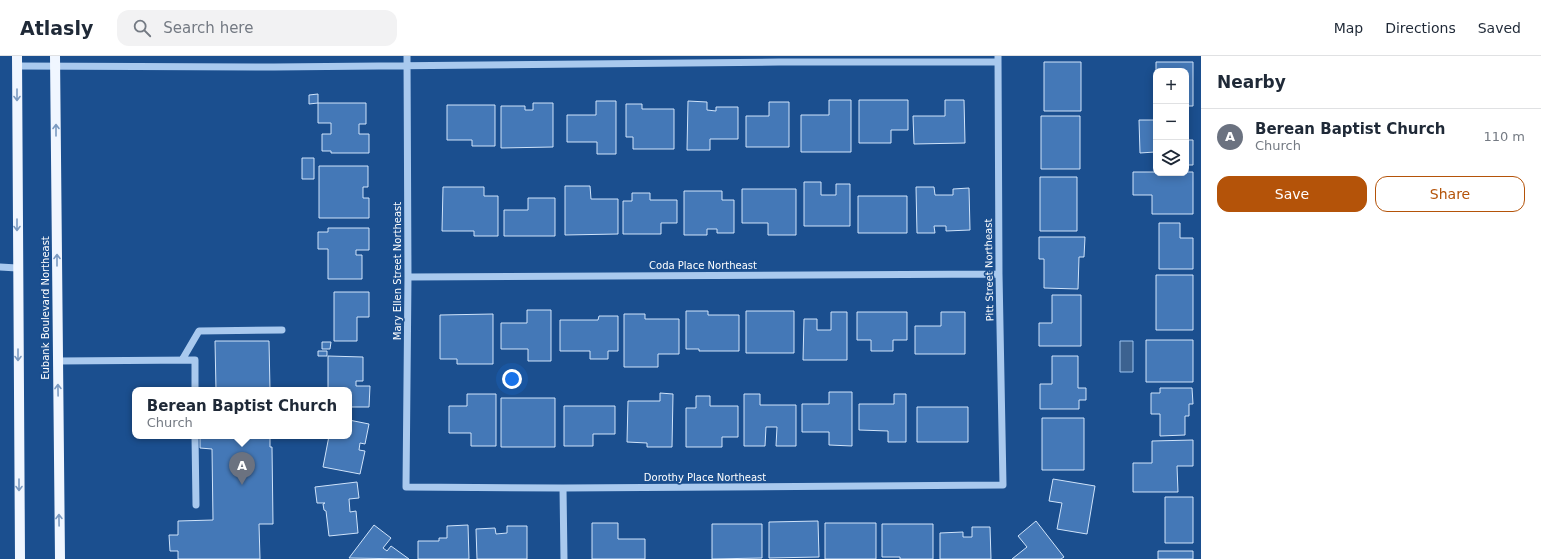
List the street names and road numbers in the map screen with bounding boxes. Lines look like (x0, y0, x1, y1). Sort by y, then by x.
street label: Mary Ellen Street Northeast (392, 202, 403, 340)
street label: Pitt Street Northeast (983, 219, 995, 321)
street label: Eubank Boulevard Northeast (40, 236, 51, 380)
street label: Coda Place Northeast (649, 260, 757, 271)
street label: Dorothy Place Northeast (644, 472, 766, 483)

